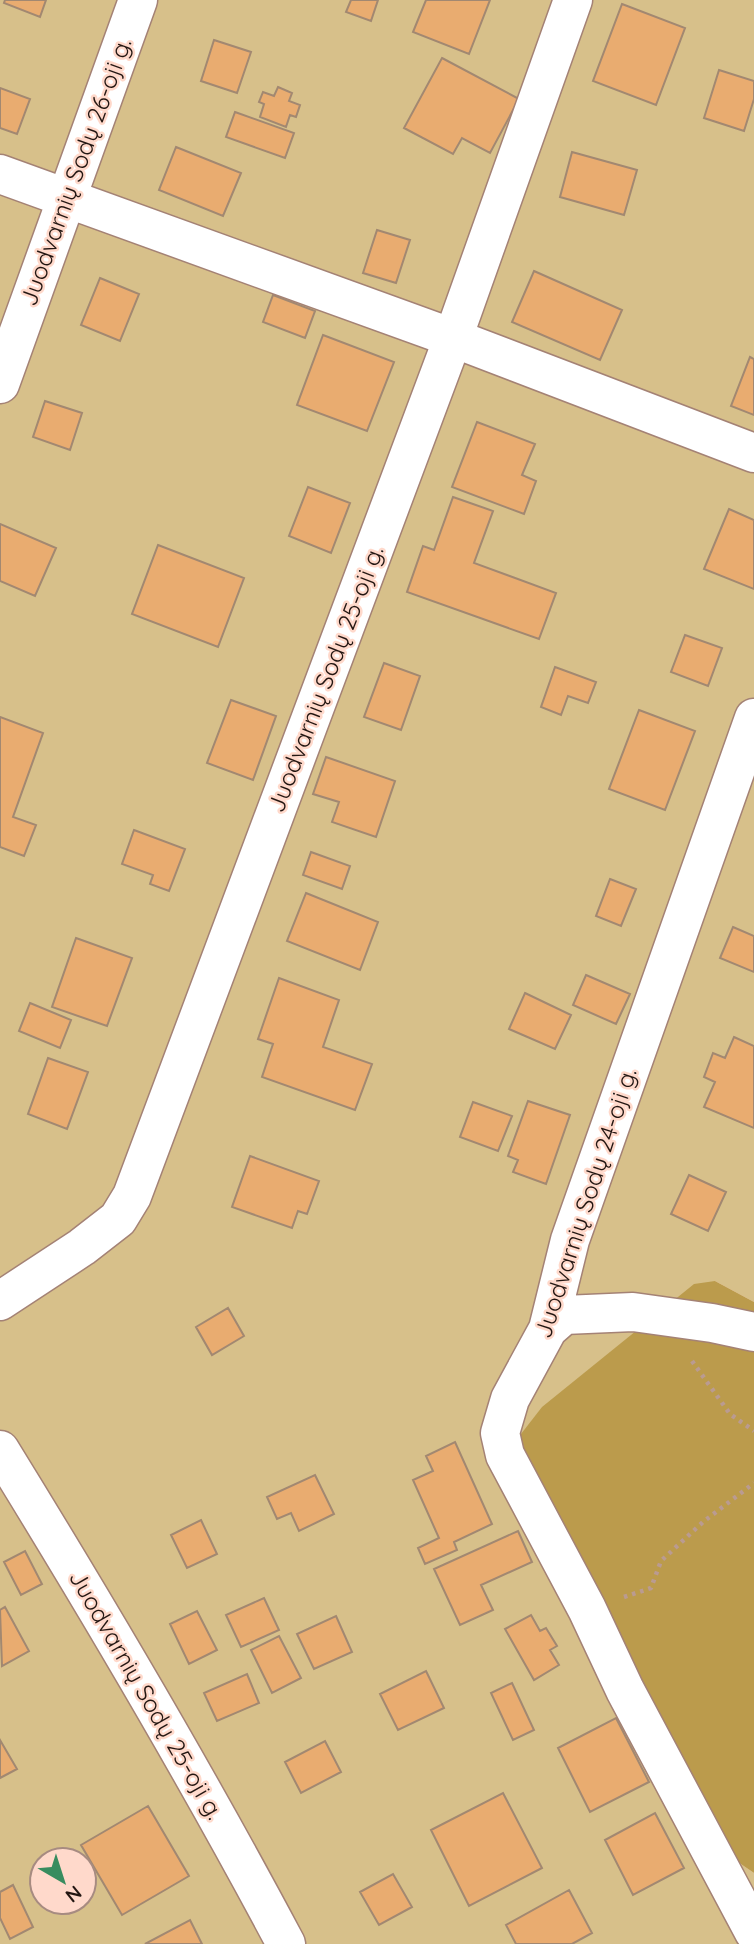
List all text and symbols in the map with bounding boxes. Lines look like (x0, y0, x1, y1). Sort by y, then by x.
street label: Juodvarnių Sodų 26-oji g. (13, 34, 138, 310)
street label: Juodvarnių Sodų 25-oji g. (260, 541, 390, 816)
street label: Juodvarnių Sodų 24-oji g. (527, 1064, 643, 1341)
street label: Juodvarnių Sodų 25-oji g. (63, 1564, 231, 1825)
north arrow (28, 1846, 98, 1916)
text: N (61, 1880, 87, 1908)

